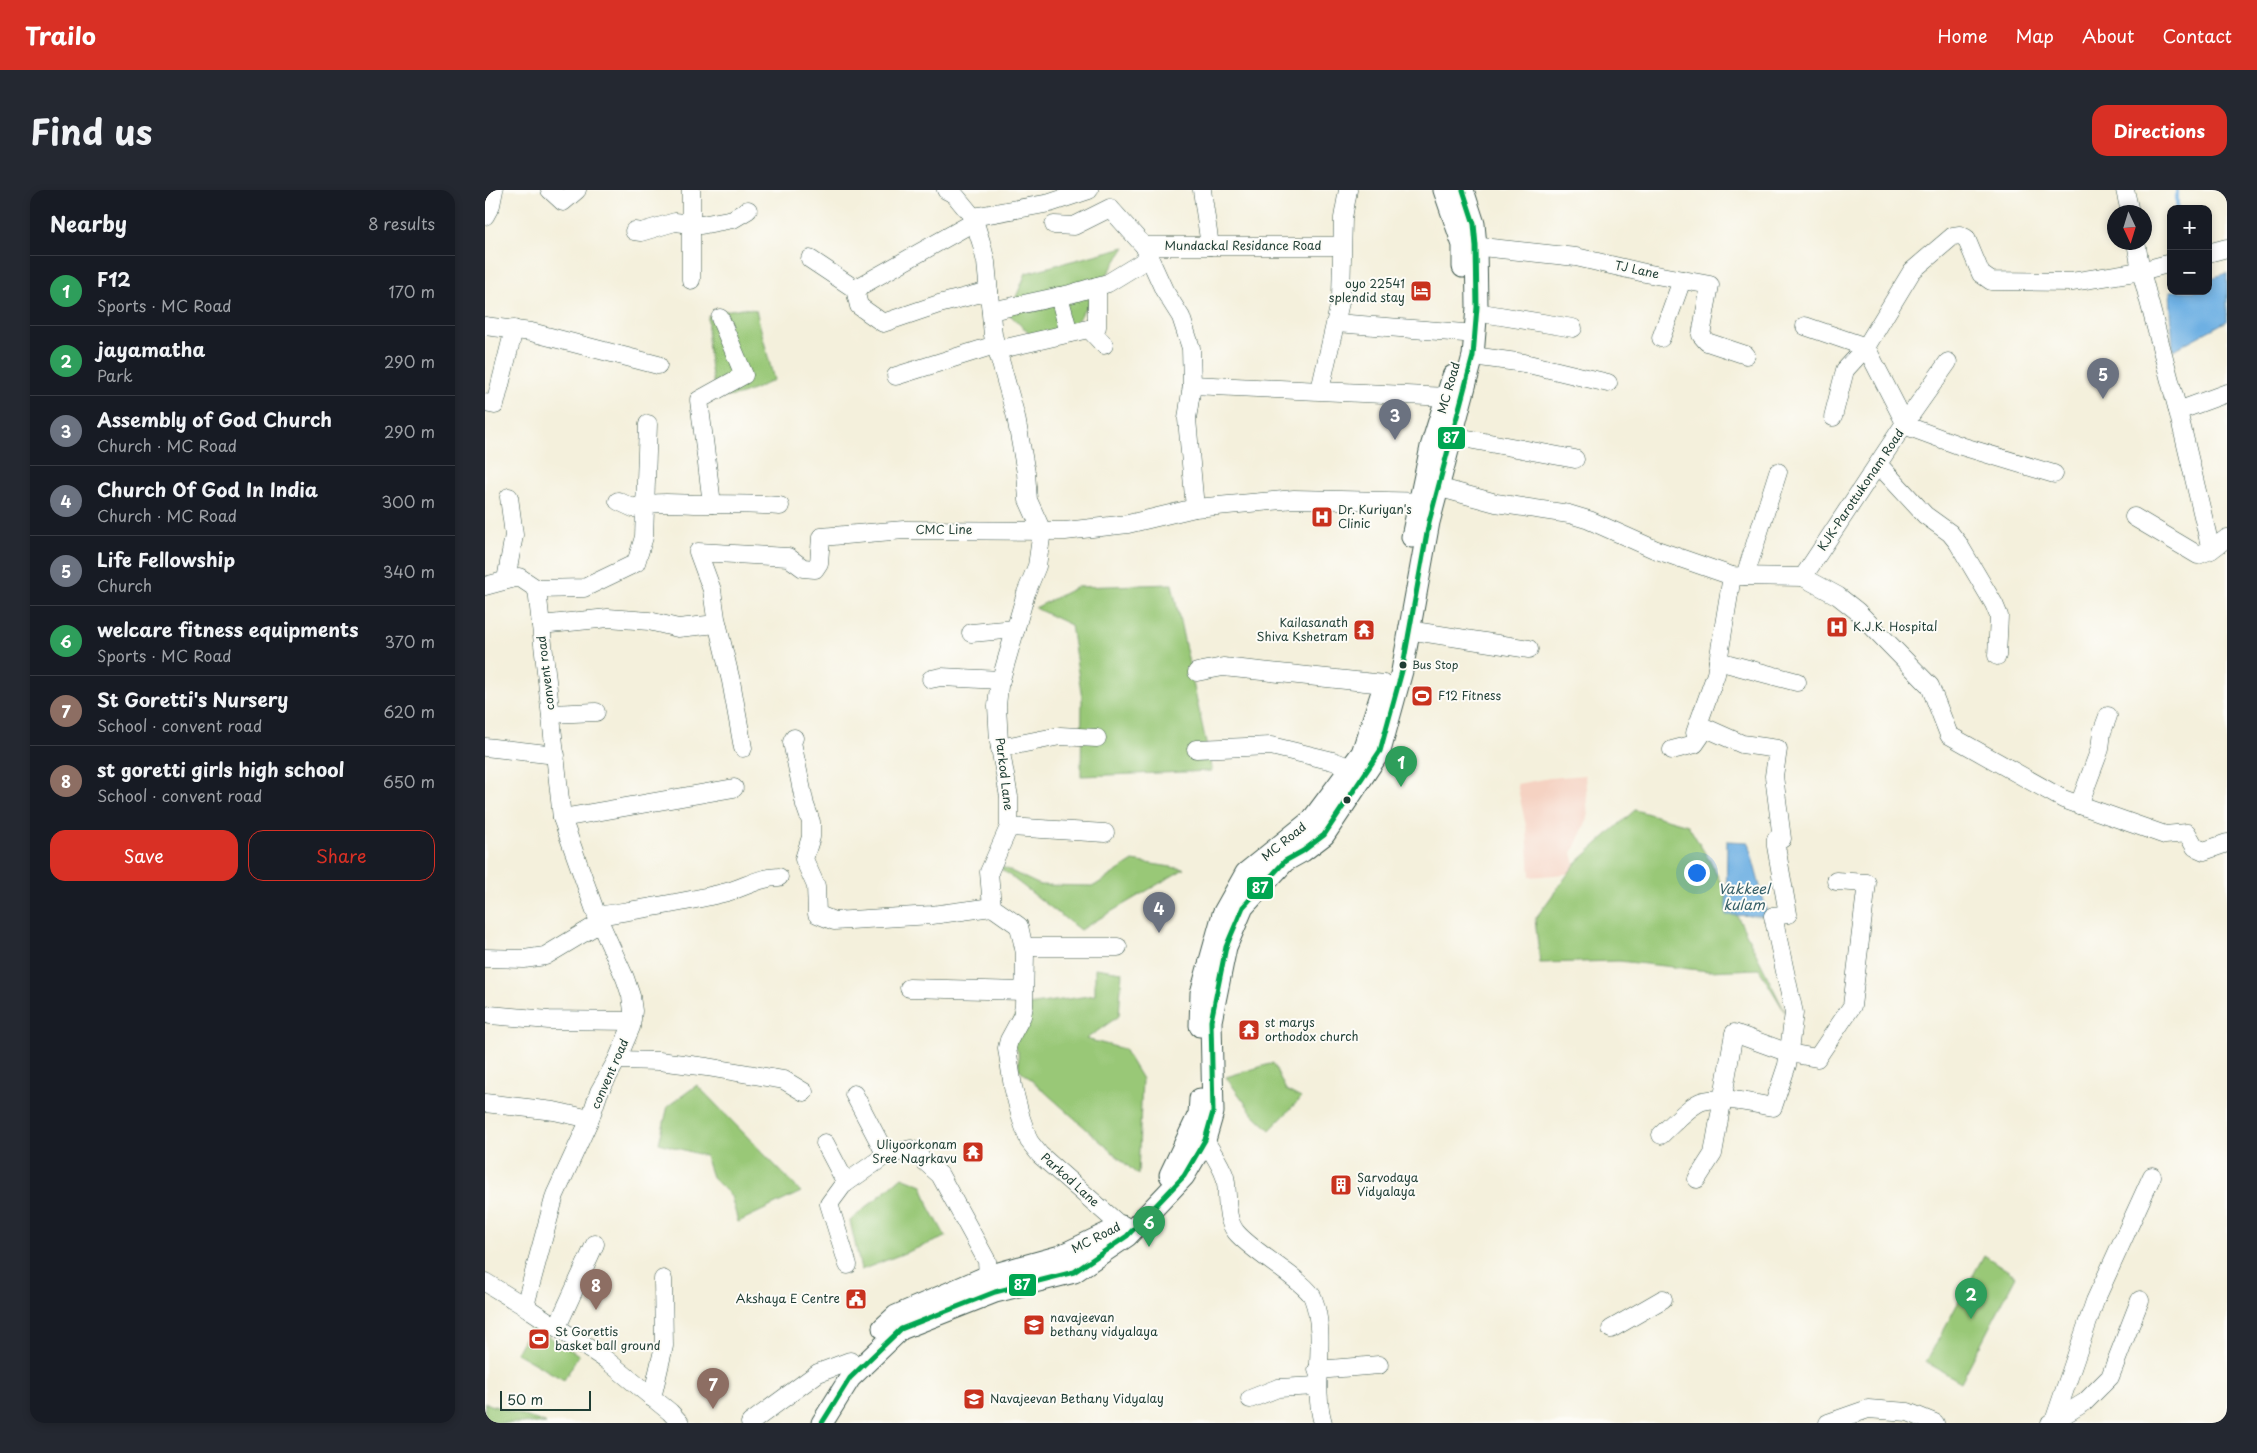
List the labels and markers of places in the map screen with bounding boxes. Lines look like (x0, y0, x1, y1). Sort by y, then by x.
place label: oyo 22541 splendid stay (1329, 274, 1405, 306)
hotel icon: oyo 22541 splendid stay (1409, 279, 1433, 303)
pin: 5 (2087, 358, 2119, 399)
pin: 3 (1379, 399, 1411, 440)
place label: Dr. Kuriyan's Clinic (1338, 500, 1412, 532)
hospital icon: Dr. Kuriyan's Clinic (1310, 505, 1334, 529)
place label: Kailasanath Shiva Kshetram (1257, 613, 1348, 645)
hospital icon: K.J.K. Hospital (1825, 615, 1849, 639)
place label: K.J.K. Hospital (1853, 617, 1937, 635)
temple icon: Kailasanath Shiva Kshetram (1352, 618, 1376, 642)
place label: Bus Stop (1412, 656, 1459, 673)
marker: Bus Stop (1398, 660, 1408, 670)
sports icon: F12 Fitness (1410, 684, 1434, 708)
place label: F12 Fitness (1438, 686, 1502, 704)
pin: 1 (1385, 746, 1417, 787)
unlabelled marker (1342, 795, 1352, 805)
pin: 4 (1143, 892, 1175, 933)
place label: st marys orthodox church (1265, 1013, 1358, 1045)
temple icon: st marys orthodox church (1237, 1018, 1261, 1042)
place label: Uliyoorkonam Sree Nagrkavu (872, 1135, 957, 1167)
temple icon: Uliyoorkonam Sree Nagrkavu (961, 1140, 985, 1164)
place label: Sarvodaya Vidyalaya (1357, 1168, 1419, 1200)
building icon: Sarvodaya Vidyalaya (1329, 1173, 1353, 1197)
pin: 6 (1133, 1206, 1165, 1247)
pin: 8 (580, 1269, 612, 1310)
pin: 2 (1955, 1278, 1987, 1319)
public building icon: Akshaya E Centre (844, 1287, 868, 1311)
place label: Akshaya E Centre (736, 1289, 840, 1307)
place label: navajeevan bethany vidyalaya (1050, 1308, 1158, 1340)
school or university icon: navajeevan bethany vidyalaya (1022, 1313, 1046, 1337)
place label: St Gorettis basket ball ground (555, 1322, 661, 1354)
sports icon: St Gorettis basket ball ground (527, 1327, 551, 1351)
pin: 7 (697, 1368, 729, 1409)
school or university icon: Navajeevan Bethany Vidyalay (962, 1387, 986, 1411)
place label: Navajeevan Bethany Vidyalay (990, 1389, 1164, 1407)

